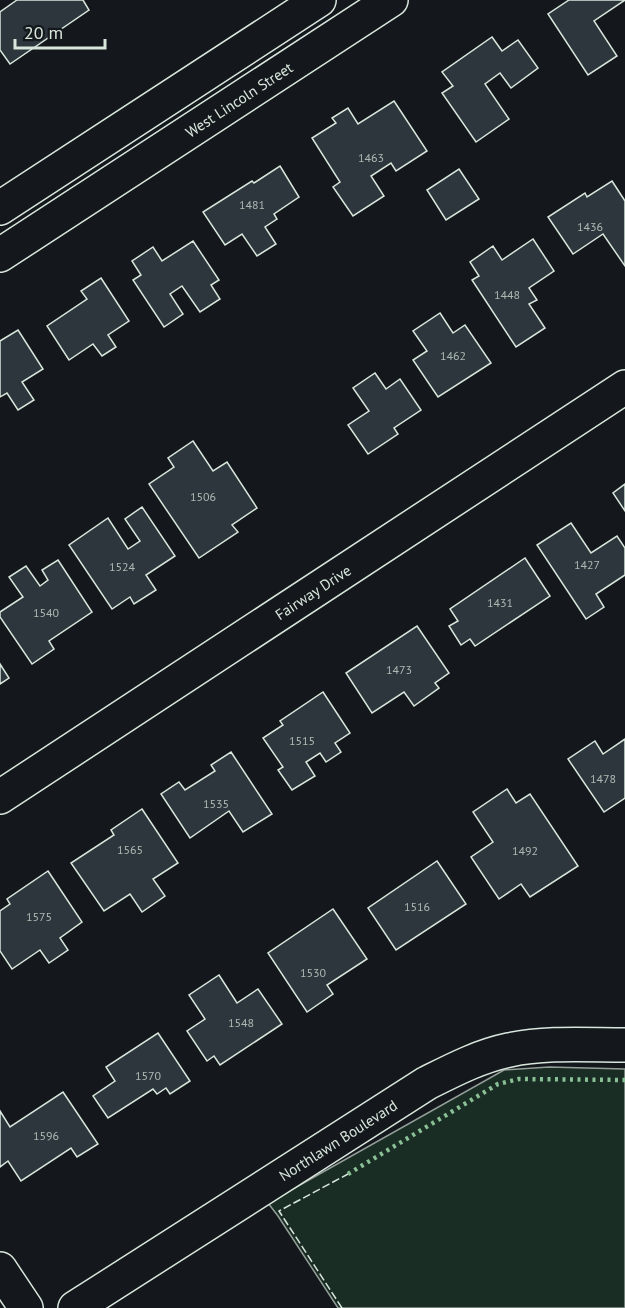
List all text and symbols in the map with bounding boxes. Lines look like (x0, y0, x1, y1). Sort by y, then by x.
scale bar (15, 12, 105, 50)
text: 20 m (24, 21, 63, 44)
street label: West Lincoln Street (181, 57, 296, 141)
house number: 1463 (358, 150, 384, 165)
house number: 1481 (239, 197, 265, 212)
house number: 1436 (577, 219, 603, 234)
house number: 1448 (494, 287, 520, 302)
house number: 1462 (440, 348, 466, 363)
house number: 1506 (190, 489, 216, 504)
house number: 1427 (574, 557, 600, 572)
house number: 1524 (109, 559, 136, 574)
street label: Fairway Drive (271, 560, 354, 624)
house number: 1431 (487, 595, 513, 610)
house number: 1540 (33, 605, 60, 620)
house number: 1473 (386, 662, 412, 677)
house number: 1515 (289, 733, 315, 748)
house number: 1478 (590, 771, 616, 786)
house number: 1535 (203, 796, 229, 811)
house number: 1565 (117, 842, 143, 857)
house number: 1492 (512, 843, 538, 858)
house number: 1516 (404, 899, 430, 914)
house number: 1575 (26, 909, 52, 924)
house number: 1530 (300, 965, 327, 980)
house number: 1548 (228, 1015, 254, 1030)
house number: 1570 (135, 1068, 162, 1083)
street label: Northlawn Boulevard (275, 1095, 401, 1185)
house number: 1596 (33, 1128, 59, 1143)

